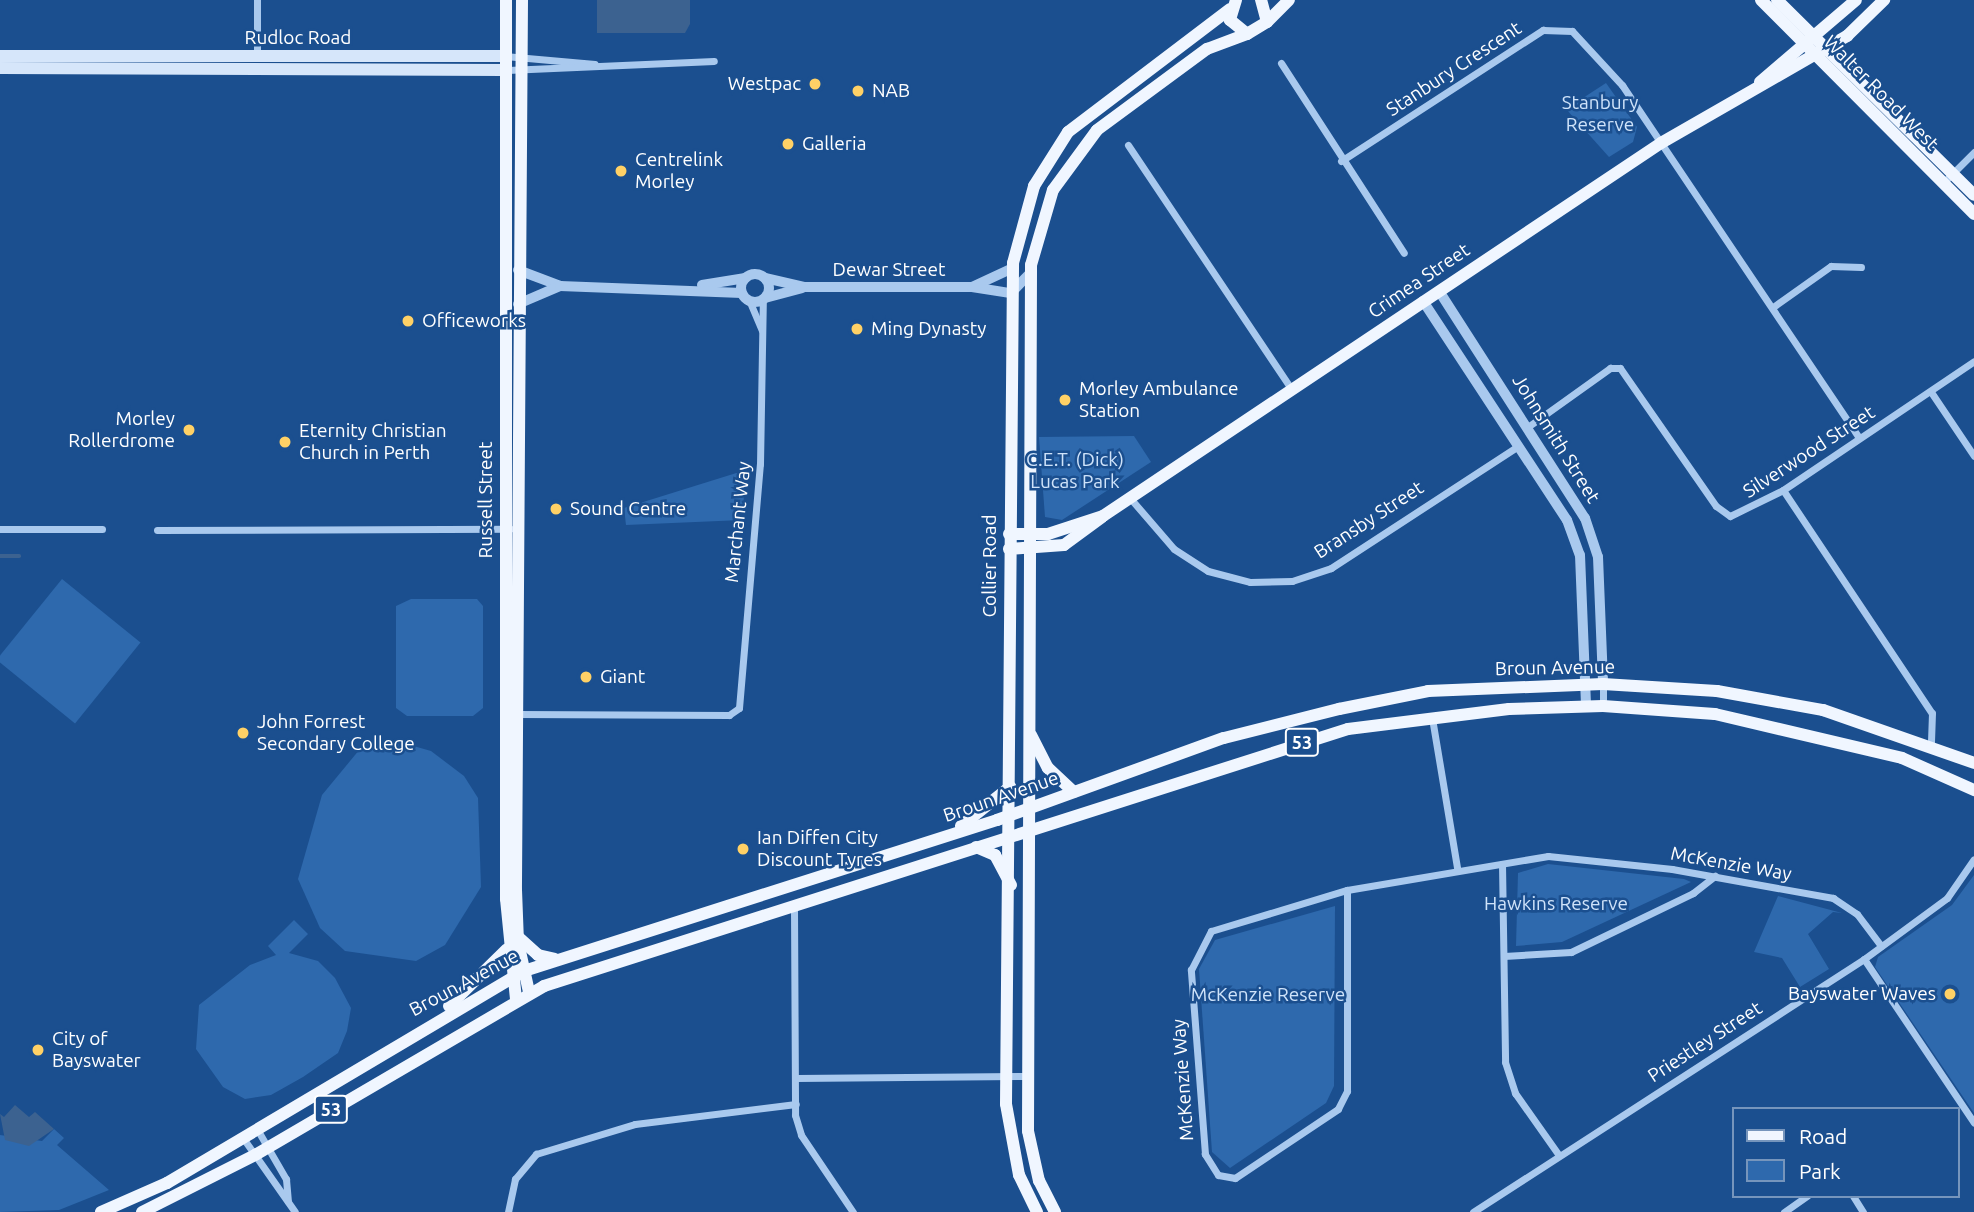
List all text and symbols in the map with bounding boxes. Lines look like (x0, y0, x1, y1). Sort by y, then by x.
street label: Stanbury Crescent (1382, 17, 1526, 121)
street label: Rudloc Road (245, 27, 351, 49)
street label: Walter Road West (1819, 31, 1943, 155)
place label: Westpac (728, 73, 801, 95)
marker: Westpac (807, 76, 823, 92)
place label: NAB (872, 80, 910, 102)
marker: NAB (850, 83, 866, 99)
park label: Stanbury Reserve (1562, 92, 1638, 136)
place label: Galleria (802, 133, 866, 155)
marker: Galleria (780, 136, 796, 152)
place label: Centrelink Morley (635, 149, 723, 193)
marker: Centrelink Morley (613, 163, 629, 179)
street label: Crimea Street (1364, 239, 1474, 323)
street label: Dewar Street (833, 259, 945, 281)
place label: Officeworks (422, 310, 526, 332)
marker: Officeworks (400, 313, 416, 329)
place label: Ming Dynasty (871, 318, 986, 340)
marker: Ming Dynasty (849, 321, 865, 337)
street label: Johnsmith Street (1507, 371, 1605, 507)
place label: Morley Ambulance Station (1079, 378, 1238, 422)
marker: Morley Ambulance Station (1057, 392, 1073, 408)
street label: Silverwood Street (1739, 401, 1879, 503)
place label: Morley Rollerdrome (68, 408, 175, 452)
place label: Eternity Christian Church in Perth (299, 420, 446, 464)
marker: Morley Rollerdrome (181, 422, 197, 438)
marker: Eternity Christian Church in Perth (277, 434, 293, 450)
street label: Russell Street (475, 441, 497, 559)
park label: C.E.T. (Dick) Lucas Park (1026, 449, 1124, 493)
street label: Marchant Way (720, 460, 756, 584)
street label: Bransby Street (1310, 476, 1428, 564)
place label: Sound Centre (570, 498, 686, 520)
marker: Sound Centre (548, 501, 564, 517)
street label: Collier Road (979, 514, 1001, 618)
street label: Broun Avenue (1495, 656, 1615, 680)
place label: Giant (600, 666, 645, 688)
marker: Giant (578, 669, 594, 685)
place label: John Forrest Secondary College (257, 711, 415, 755)
marker: John Forrest Secondary College (235, 725, 251, 741)
road number: 53 (1284, 728, 1320, 756)
street label: Broun Avenue (940, 767, 1062, 827)
place label: Ian Diffen City Discount Tyres (757, 827, 882, 871)
marker: Ian Diffen City Discount Tyres (735, 841, 751, 857)
street label: McKenzie Way (1669, 842, 1793, 886)
park label: Hawkins Reserve (1484, 893, 1628, 915)
street label: Broun Avenue (405, 945, 523, 1021)
place label: Bayswater Waves (1788, 983, 1936, 1005)
park label: McKenzie Reserve (1191, 984, 1345, 1006)
marker: Bayswater Waves (1942, 986, 1958, 1002)
street label: Priestley Street (1644, 997, 1766, 1087)
street label: McKenzie Way (1167, 1018, 1199, 1142)
place label: City of Bayswater (52, 1028, 141, 1072)
marker: City of Bayswater (30, 1042, 46, 1058)
road number: 53 (314, 1094, 348, 1124)
legend (1732, 1107, 1960, 1198)
text: Road (1799, 1124, 1847, 1148)
text: Park (1799, 1159, 1841, 1183)

